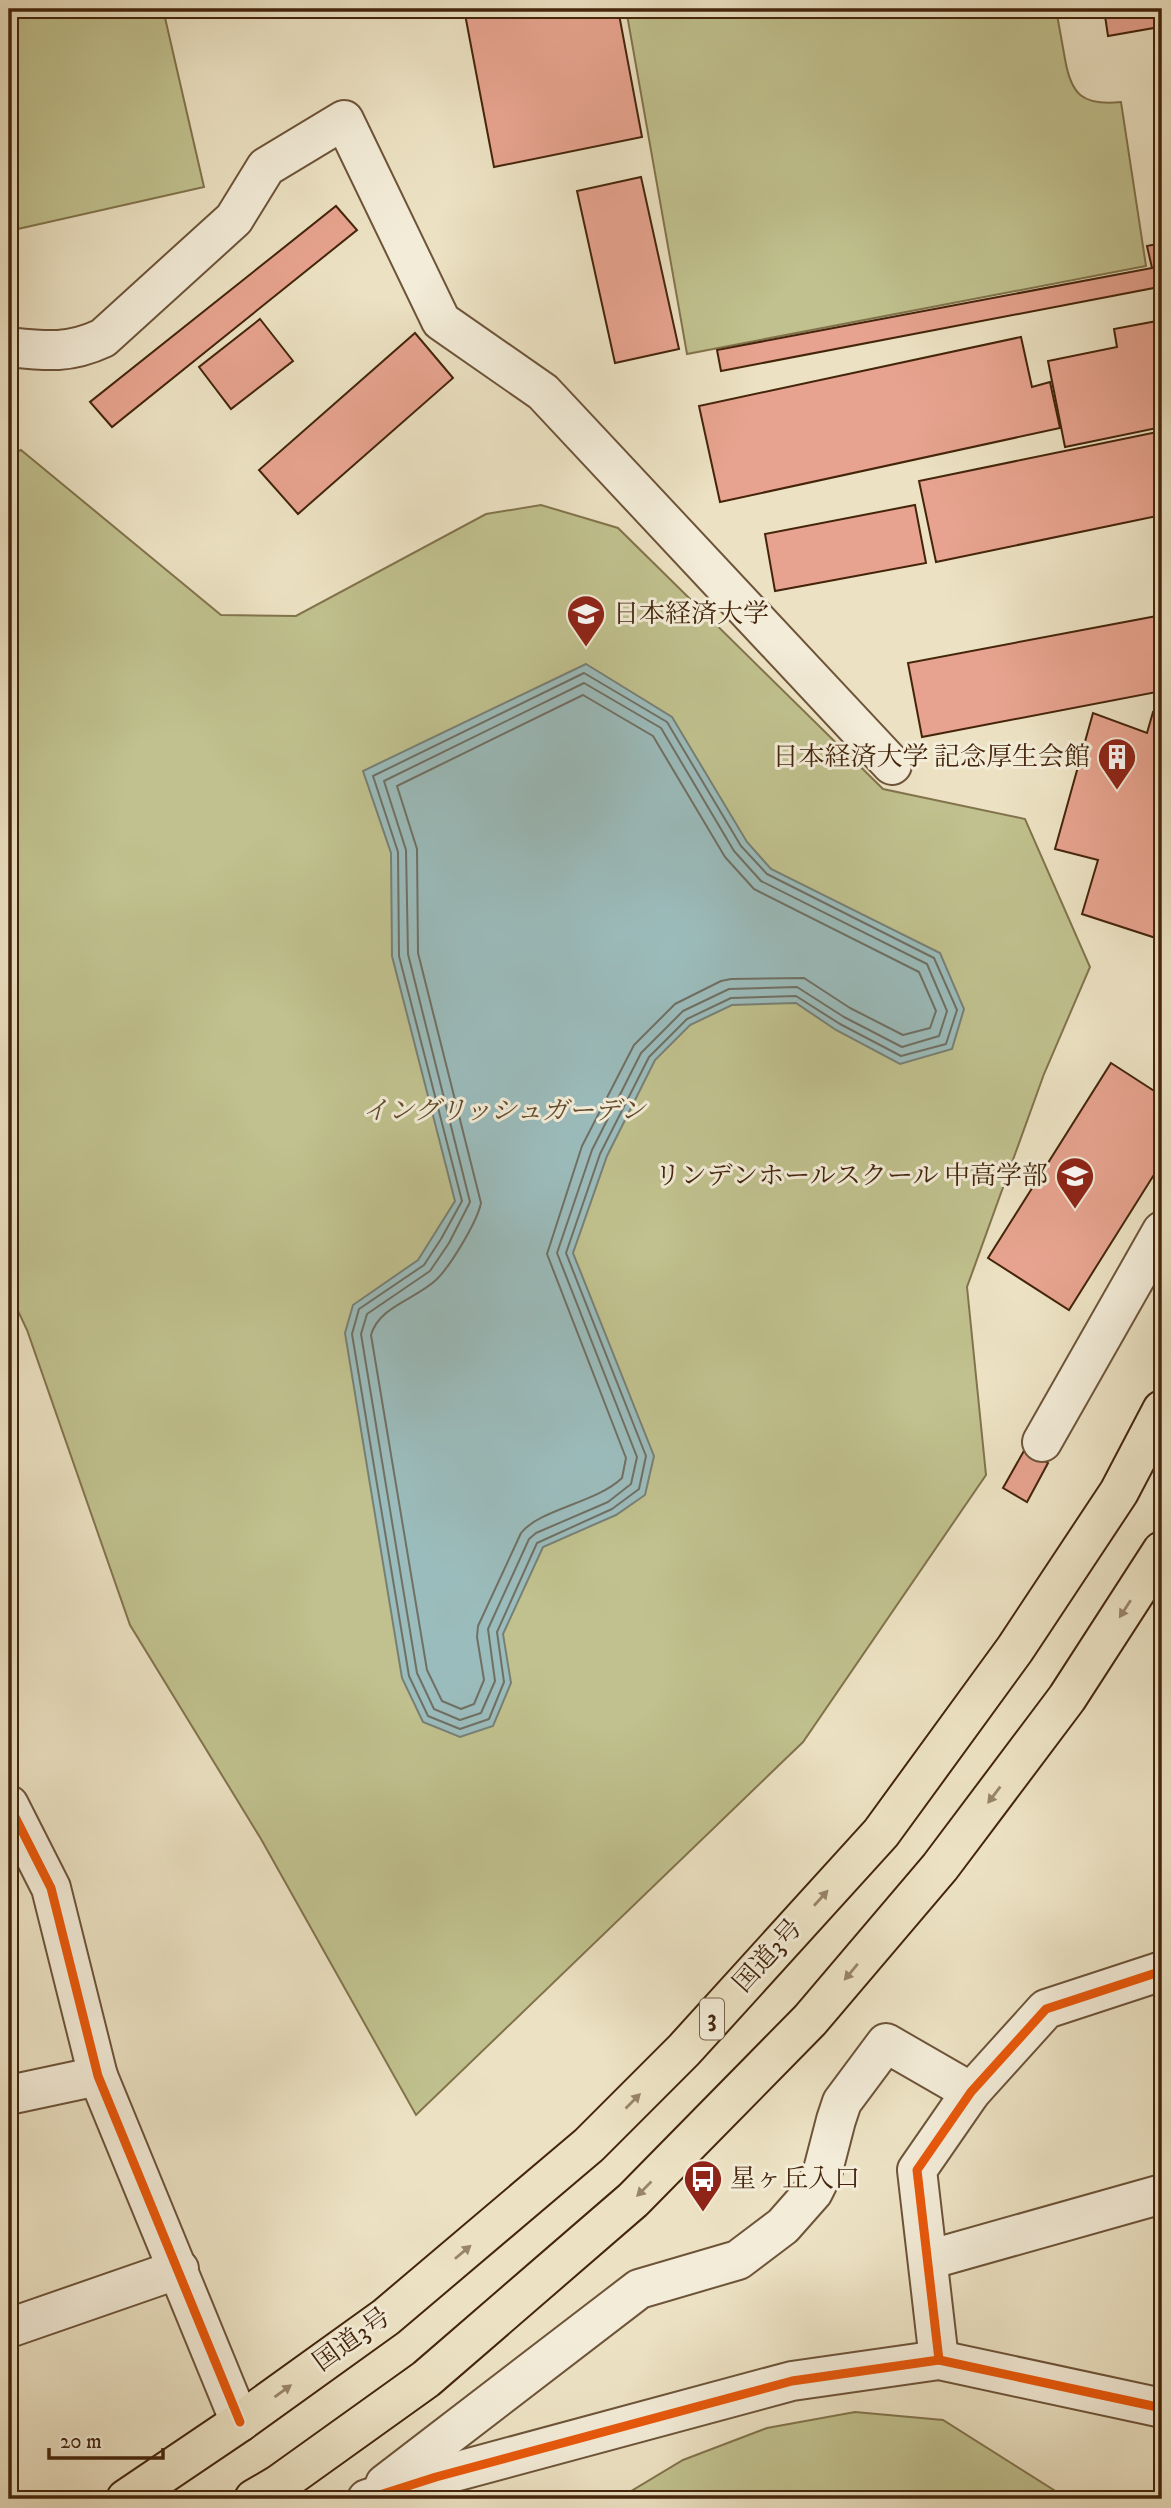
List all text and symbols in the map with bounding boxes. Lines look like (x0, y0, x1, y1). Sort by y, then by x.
school or university icon: 日本経済大学 (565, 593, 607, 648)
place label: 日本経済大学 (613, 598, 769, 631)
building icon: 日本経済大学 記念厚生会館 (1096, 736, 1138, 791)
place label: 日本経済大学 記念厚生会館 (772, 741, 1090, 774)
park label: イングリッシュガーデン (362, 1095, 648, 1128)
school or university icon: リンデンホールスクール 中高学部 (1054, 1155, 1096, 1210)
place label: リンデンホールスクール 中高学部 (655, 1160, 1048, 1193)
one-way arrow (1119, 1599, 1132, 1618)
one-way arrow (988, 1786, 1002, 1804)
one-way arrow (813, 1889, 829, 1907)
street label: 国道3号 (726, 1912, 810, 2000)
one-way arrow (844, 1963, 859, 1980)
road number: 3 (700, 1998, 724, 2040)
one-way arrow (624, 2092, 641, 2109)
bus stop icon: 星ヶ丘入口 (682, 2158, 724, 2213)
place label: 星ヶ丘入口 (730, 2163, 860, 2196)
one-way arrow (635, 2181, 652, 2198)
one-way arrow (453, 2244, 471, 2259)
street label: 国道3号 (307, 2301, 397, 2379)
one-way arrow (274, 2384, 292, 2398)
scale bar (49, 2417, 163, 2461)
text: 20 m (60, 2429, 102, 2455)

